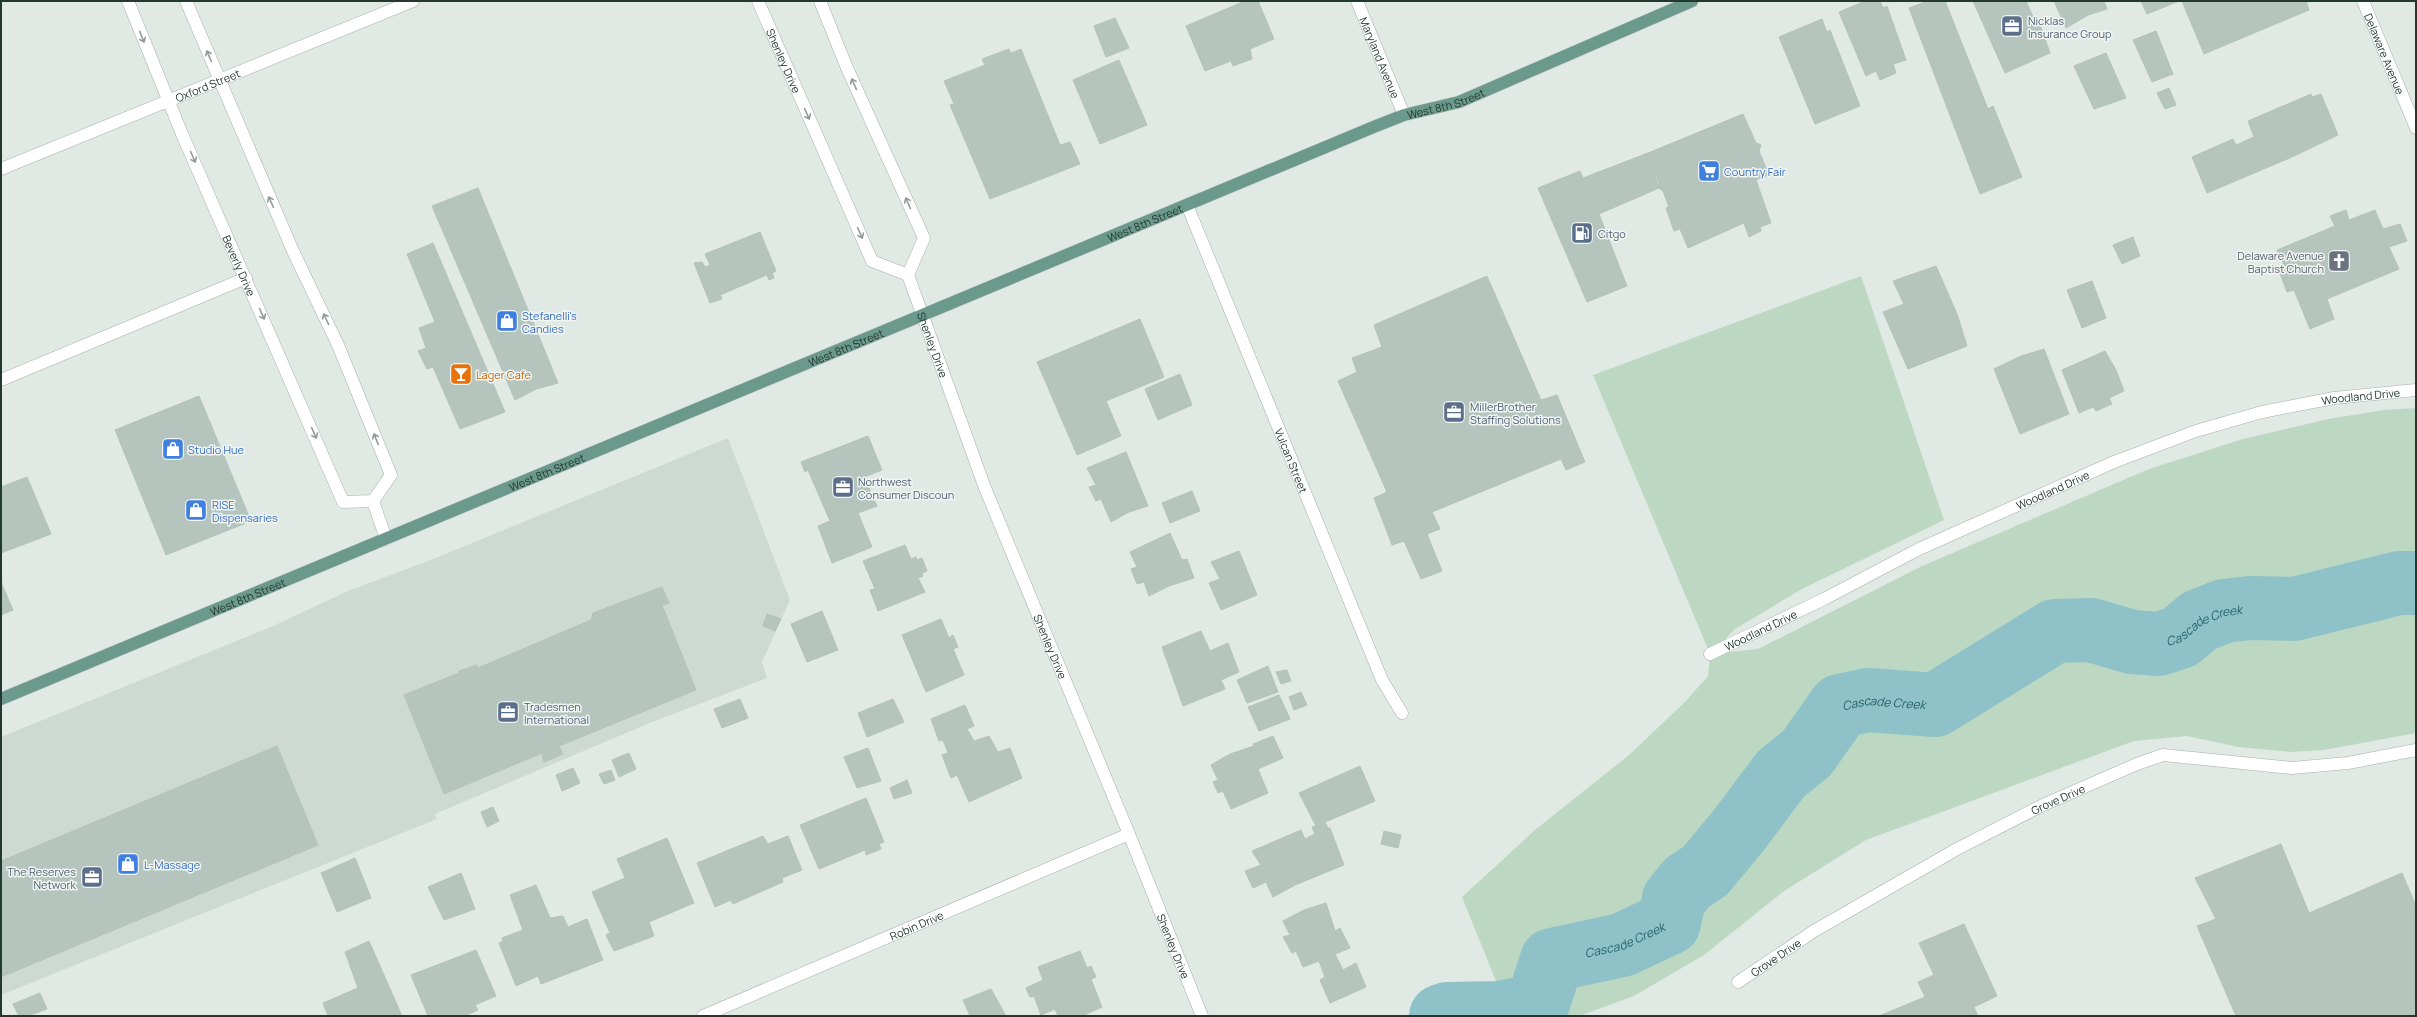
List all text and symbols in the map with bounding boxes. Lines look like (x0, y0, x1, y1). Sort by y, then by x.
street label: Delaware Avenue (2361, 11, 2409, 97)
office icon: Nicklas Insurance Group (1999, 13, 2025, 39)
place label: Nicklas Insurance Group (2028, 13, 2112, 41)
street label: Maryland Avenue (1357, 14, 1404, 101)
street label: Shenley Drive (763, 26, 805, 96)
one-way arrow (139, 31, 147, 43)
one-way arrow (204, 51, 212, 63)
street label: Oxford Street (173, 65, 242, 105)
one-way arrow (850, 79, 858, 91)
street label: West 8th Street (1405, 84, 1487, 122)
one-way arrow (804, 107, 812, 119)
one-way arrow (190, 151, 197, 163)
supermarket icon: Country Fair (1696, 158, 1722, 184)
place label: Country Fair (1724, 164, 1786, 179)
one-way arrow (267, 196, 274, 208)
one-way arrow (903, 197, 911, 209)
street label: West 8th Street (1105, 200, 1185, 245)
fuel station icon: Citgo (1569, 220, 1595, 246)
one-way arrow (856, 226, 864, 238)
place label: Citgo (1598, 226, 1626, 241)
street label: Beverly Drive (220, 233, 260, 299)
place label: Delaware Avenue Baptist Church (2237, 248, 2325, 276)
church icon: Delaware Avenue Baptist Church (2326, 248, 2352, 274)
one-way arrow (259, 308, 266, 320)
shop icon: Stefanelli's Candies (494, 308, 520, 334)
place label: Stefanelli's Candies (522, 308, 577, 336)
street label: Shenley Drive (914, 310, 952, 380)
one-way arrow (322, 314, 329, 326)
street label: West 8th Street (806, 325, 886, 369)
bar icon: Lager Cafe (448, 361, 474, 387)
place label: Lager Cafe (476, 367, 531, 382)
street label: Woodland Drive (2320, 384, 2401, 408)
office icon: MillerBrother Staffing Solutions (1441, 399, 1467, 425)
place label: MillerBrother Staffing Solutions (1470, 399, 1561, 427)
street label: Vulcan Street (1272, 426, 1312, 495)
one-way arrow (311, 427, 318, 439)
one-way arrow (372, 434, 380, 446)
shop icon: Studio Hue (160, 436, 186, 462)
place label: Studio Hue (188, 442, 245, 457)
street label: West 8th Street (507, 449, 586, 494)
street label: Woodland Drive (2013, 466, 2092, 512)
office icon: Northwest Consumer Discoun (830, 474, 856, 500)
place label: Northwest Consumer Discoun (858, 474, 954, 502)
shop icon: RISE Dispensaries (183, 497, 209, 523)
place label: RISE Dispensaries (212, 497, 278, 525)
street label: West 8th Street (207, 574, 287, 619)
water label: Cascade Creek (2163, 600, 2245, 650)
street label: Woodland Drive (1722, 606, 1800, 654)
street label: Shenley Drive (1031, 612, 1071, 682)
water label: Cascade Creek (1840, 691, 1928, 714)
office icon: Tradesmen International (495, 699, 521, 725)
place label: Tradesmen International (524, 699, 589, 727)
street label: Grove Drive (2028, 780, 2088, 818)
shop icon: L-Massage (115, 851, 141, 877)
place label: L-Massage (144, 857, 201, 872)
place label: The Reserves Network (7, 864, 77, 892)
office icon: The Reserves Network (79, 864, 105, 890)
street label: Robin Drive (887, 907, 946, 943)
street label: Shenley Drive (1154, 911, 1194, 981)
water label: Cascade Creek (1583, 917, 1669, 961)
street label: Grove Drive (1747, 934, 1804, 979)

